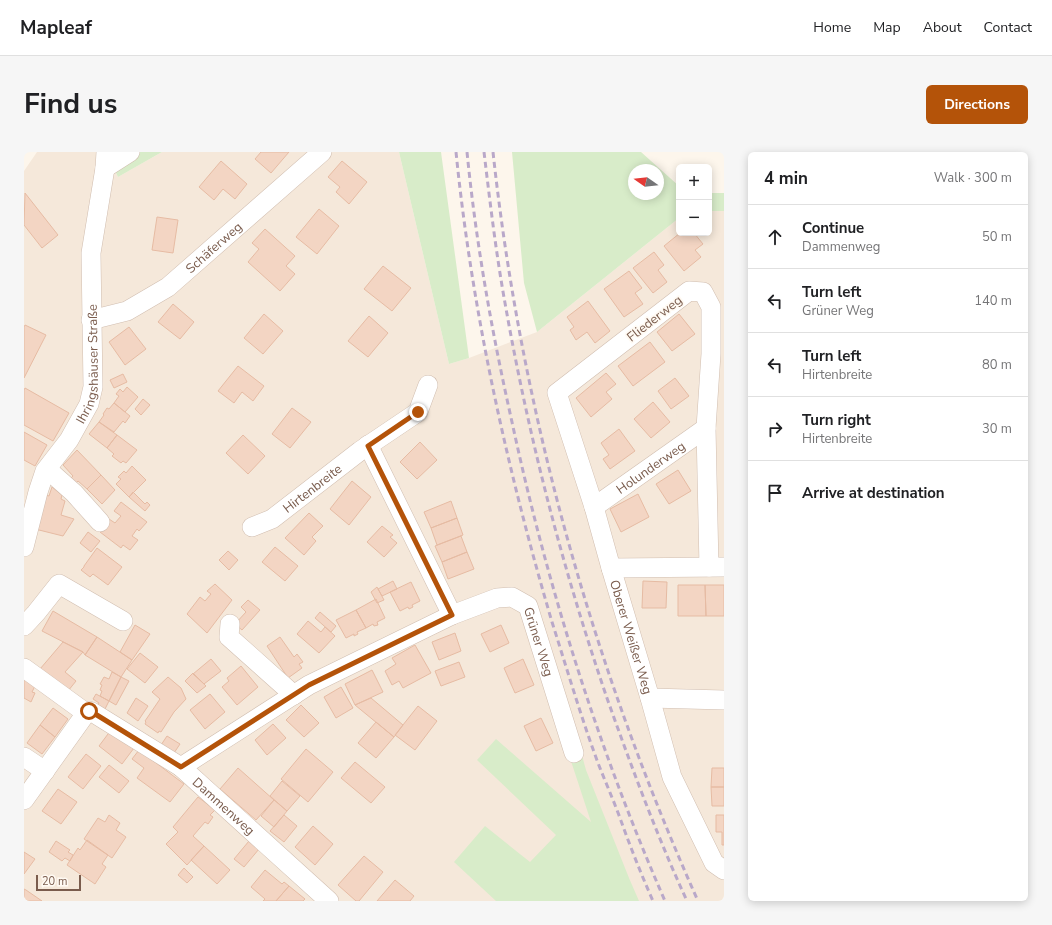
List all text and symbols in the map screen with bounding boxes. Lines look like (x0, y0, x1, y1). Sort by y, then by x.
text: Mapleaf (20, 15, 92, 41)
text: Home (813, 18, 851, 37)
text: Map (873, 18, 901, 37)
text: About (923, 18, 962, 37)
text: Contact (984, 18, 1032, 37)
text: Find us (24, 85, 118, 123)
button: Directions (926, 85, 1028, 124)
north arrow (628, 164, 664, 200)
map controls (676, 164, 712, 236)
button: + (676, 164, 712, 200)
text: 4 min (764, 167, 808, 190)
text: Walk · 300 m (934, 169, 1012, 187)
button: − (676, 200, 712, 236)
street label: Schäferweg (182, 218, 246, 278)
text: Continue (802, 218, 864, 238)
icon: ahead (764, 226, 786, 248)
text: 50 m (982, 228, 1012, 246)
text: Dammenweg (802, 238, 880, 256)
text: Turn left (802, 282, 861, 302)
icon: left (764, 290, 786, 312)
street label: Fliederweg (623, 291, 686, 346)
text: 140 m (974, 292, 1012, 310)
text: Grüner Weg (802, 302, 874, 320)
street label: Ihringshäuser Straße (72, 304, 103, 427)
text: Turn left (802, 346, 861, 366)
icon: left (764, 354, 786, 376)
text: 80 m (982, 356, 1012, 374)
text: Hirtenbreite (802, 366, 872, 384)
route end (409, 403, 427, 421)
text: Turn right (802, 410, 871, 430)
icon: right (764, 418, 786, 440)
text: 30 m (982, 420, 1012, 438)
text: Hirtenbreite (802, 430, 872, 448)
street label: Holunderweg (613, 437, 689, 499)
street label: Hirtenbreite (279, 460, 346, 518)
icon: arrive (764, 482, 786, 504)
text: Arrive at destination (802, 483, 945, 503)
street label: Oberer Weißer Weg (605, 578, 656, 696)
street label: Grüner Weg (519, 605, 557, 679)
route start (80, 702, 98, 720)
street label: Dammenweg (188, 774, 258, 840)
scale bar (36, 873, 81, 892)
text: 20 m (42, 874, 67, 889)

